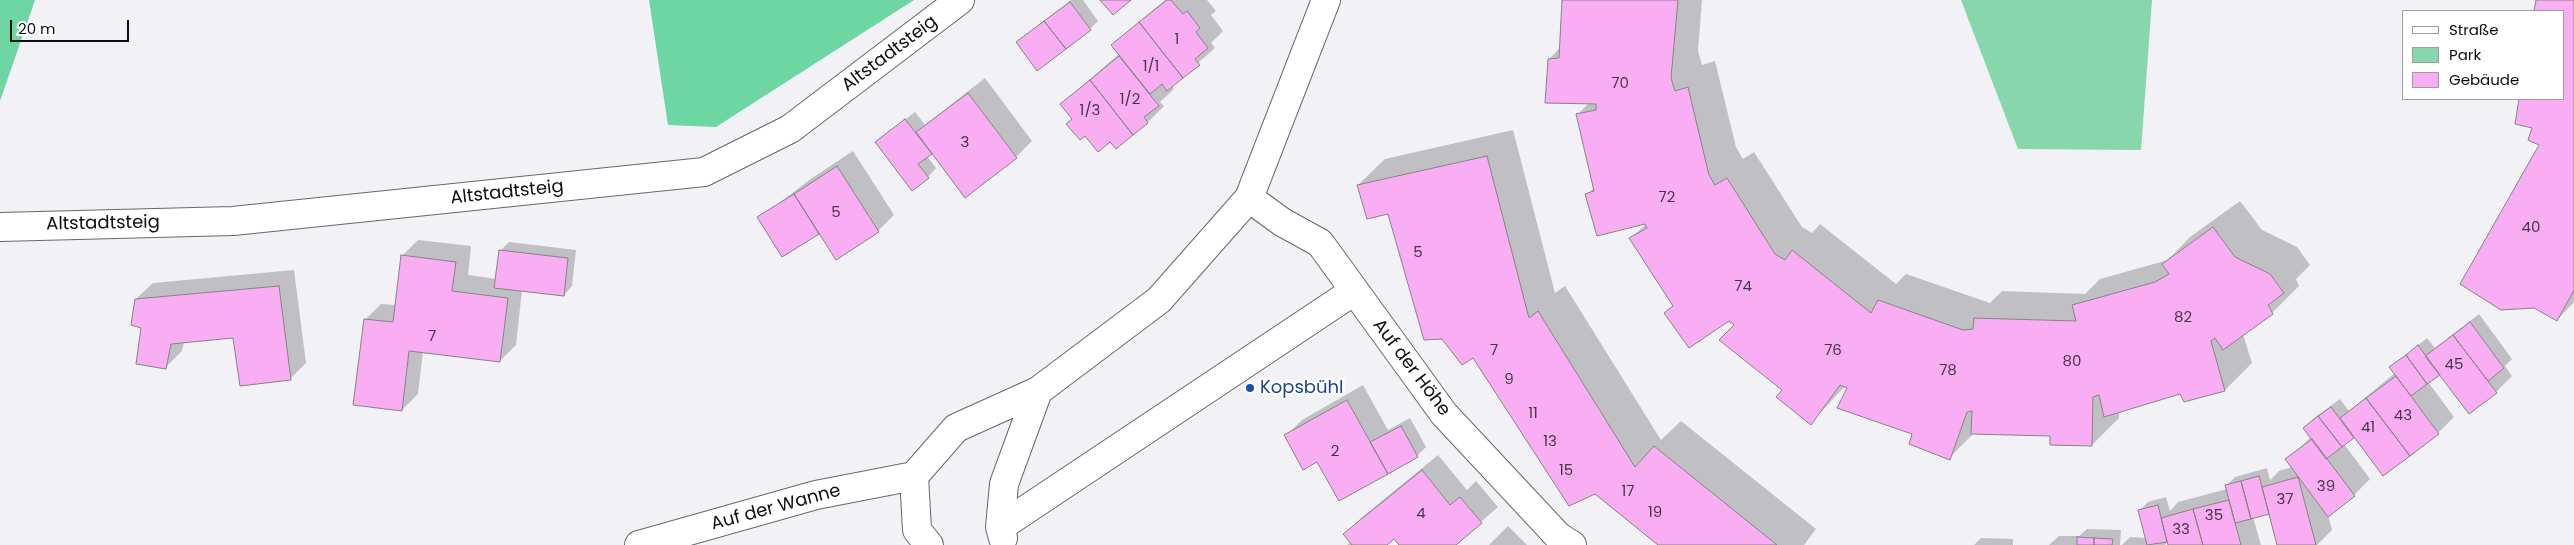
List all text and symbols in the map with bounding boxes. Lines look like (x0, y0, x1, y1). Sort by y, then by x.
scale bar (12, 10, 131, 42)
legend (2402, 10, 2564, 100)
street label: Altstadtsteig (838, 11, 942, 97)
text: 20 m (18, 18, 56, 39)
text: Straße (2449, 19, 2499, 40)
house number: 1 (1175, 31, 1179, 49)
text: Park (2449, 44, 2481, 65)
house number: 1/1 (1143, 58, 1159, 76)
text: Gebäude (2449, 69, 2519, 90)
house number: 70 (1611, 75, 1629, 93)
house number: 1/2 (1120, 91, 1140, 109)
house number: 1/3 (1080, 102, 1100, 120)
house number: 3 (961, 134, 969, 152)
street label: Altstadtsteig (449, 176, 565, 210)
house number: 72 (1659, 189, 1675, 207)
house number: 5 (831, 204, 841, 222)
street label: Altstadtsteig (46, 212, 160, 236)
house number: 40 (2522, 219, 2540, 237)
house number: 5 (1413, 244, 1423, 262)
house number: 74 (1734, 278, 1752, 296)
house number: 82 (2174, 309, 2192, 327)
street label: Auf der Höhe (1368, 315, 1454, 421)
house number: 7 (428, 328, 436, 346)
house number: 7 (1490, 342, 1498, 360)
house number: 76 (1824, 342, 1842, 360)
house number: 80 (2063, 353, 2081, 371)
house number: 45 (2445, 356, 2463, 374)
house number: 78 (1939, 362, 1957, 380)
house number: 9 (1504, 371, 1514, 389)
place label: Kopsbühl (1260, 377, 1344, 399)
marker: Kopsbühl (1244, 382, 1256, 394)
house number: 11 (1528, 405, 1538, 423)
house number: 43 (2394, 407, 2412, 425)
house number: 41 (2361, 419, 2375, 437)
house number: 13 (1543, 433, 1557, 451)
house number: 2 (1331, 443, 1339, 461)
house number: 15 (1559, 462, 1573, 480)
house number: 39 (2317, 478, 2335, 496)
street label: Auf der Wanne (709, 480, 843, 536)
house number: 17 (1622, 483, 1634, 501)
house number: 37 (2276, 491, 2294, 509)
house number: 19 (1648, 504, 1662, 522)
house number: 4 (1416, 505, 1426, 523)
house number: 35 (2205, 507, 2223, 525)
house number: 33 (2172, 521, 2190, 539)

